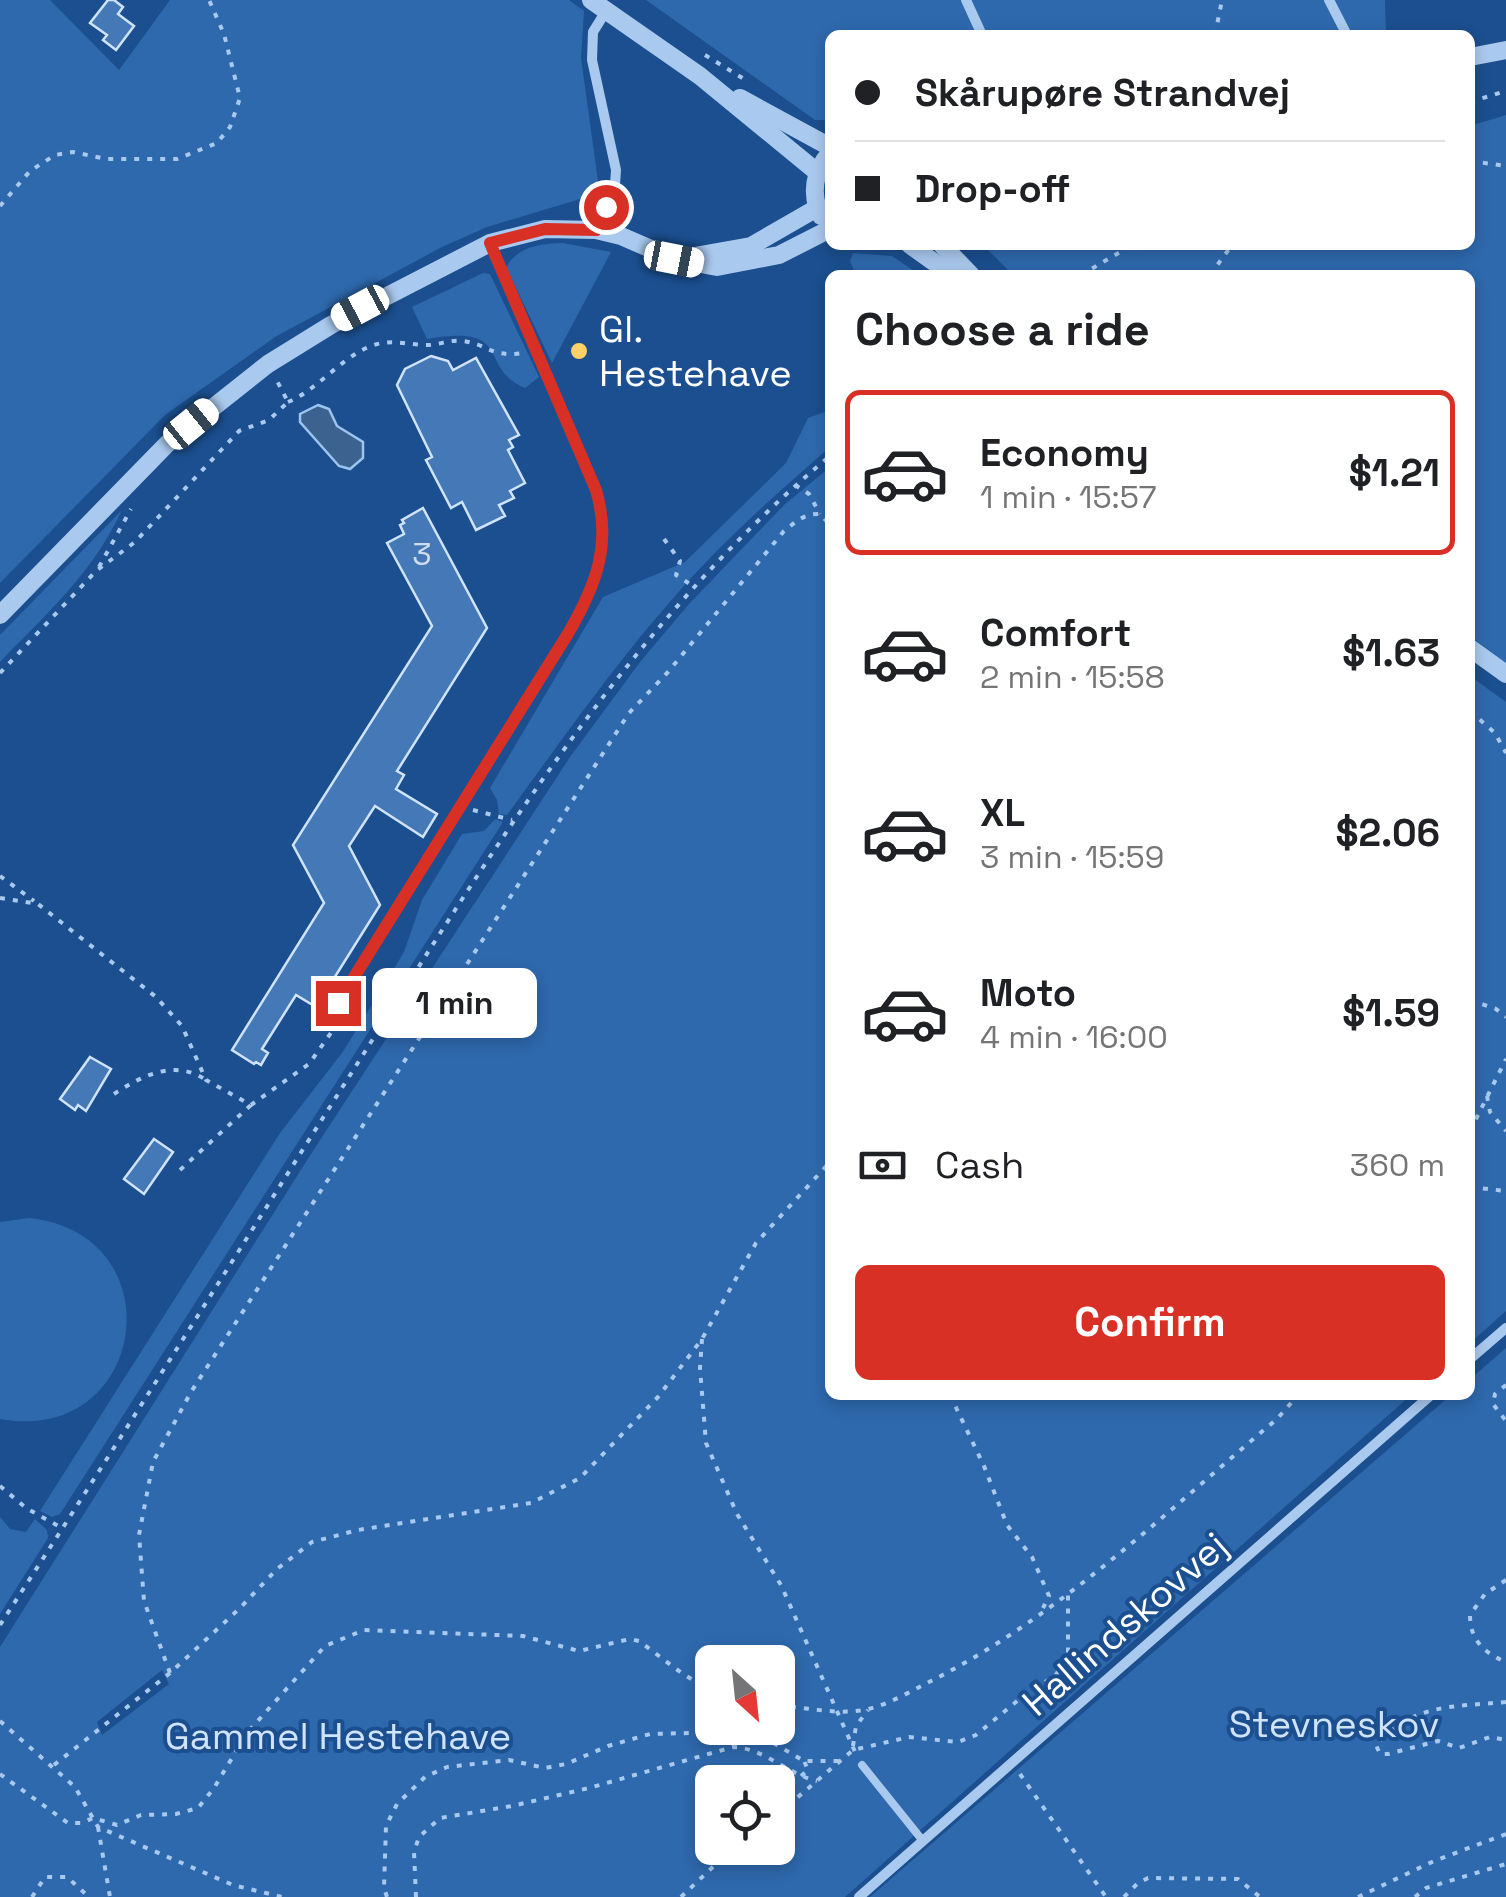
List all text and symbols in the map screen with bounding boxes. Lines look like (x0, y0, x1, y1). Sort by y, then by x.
text: Skårupøre Strandvej (915, 69, 1290, 117)
text: Drop-off (915, 165, 1070, 213)
route start (584, 185, 629, 230)
car (642, 239, 706, 279)
car (326, 281, 394, 335)
text: Choose a ride (855, 301, 1150, 358)
place label: Gl. Hestehave (599, 305, 792, 397)
marker: Gl. Hestehave (568, 340, 590, 362)
car (158, 393, 224, 455)
icon: car (860, 428, 950, 518)
text: Economy (980, 429, 1149, 477)
text: $1.21 (1349, 449, 1440, 497)
text: 1 min · 15:57 (980, 477, 1156, 517)
house number: 3 (412, 534, 432, 574)
icon: car (860, 608, 950, 698)
text: Comfort (980, 609, 1131, 657)
text: $1.63 (1342, 629, 1440, 677)
text: 2 min · 15:58 (980, 657, 1165, 697)
icon: car (860, 788, 950, 878)
text: XL (980, 789, 1025, 837)
text: $2.06 (1335, 809, 1440, 857)
text: 3 min · 15:59 (980, 837, 1164, 877)
callout: 1 min (373, 968, 538, 1038)
icon: car (860, 968, 950, 1058)
text: Moto (980, 969, 1076, 1017)
route end (316, 981, 361, 1026)
text: 1 min (415, 983, 494, 1023)
text: $1.59 (1342, 989, 1440, 1037)
text: 4 min · 16:00 (980, 1017, 1168, 1057)
icon: cash (855, 1138, 910, 1193)
text: Cash (935, 1141, 1024, 1189)
text: 360 m (1350, 1145, 1445, 1185)
button: Confirm (855, 1265, 1445, 1380)
street label: Hallindskovvej (1012, 1522, 1238, 1726)
north arrow (695, 1645, 795, 1745)
map controls (695, 1645, 795, 1865)
park label: Stevneskov (1229, 1700, 1439, 1748)
park label: Gammel Hestehave (165, 1712, 511, 1760)
button: locate (695, 1765, 795, 1865)

